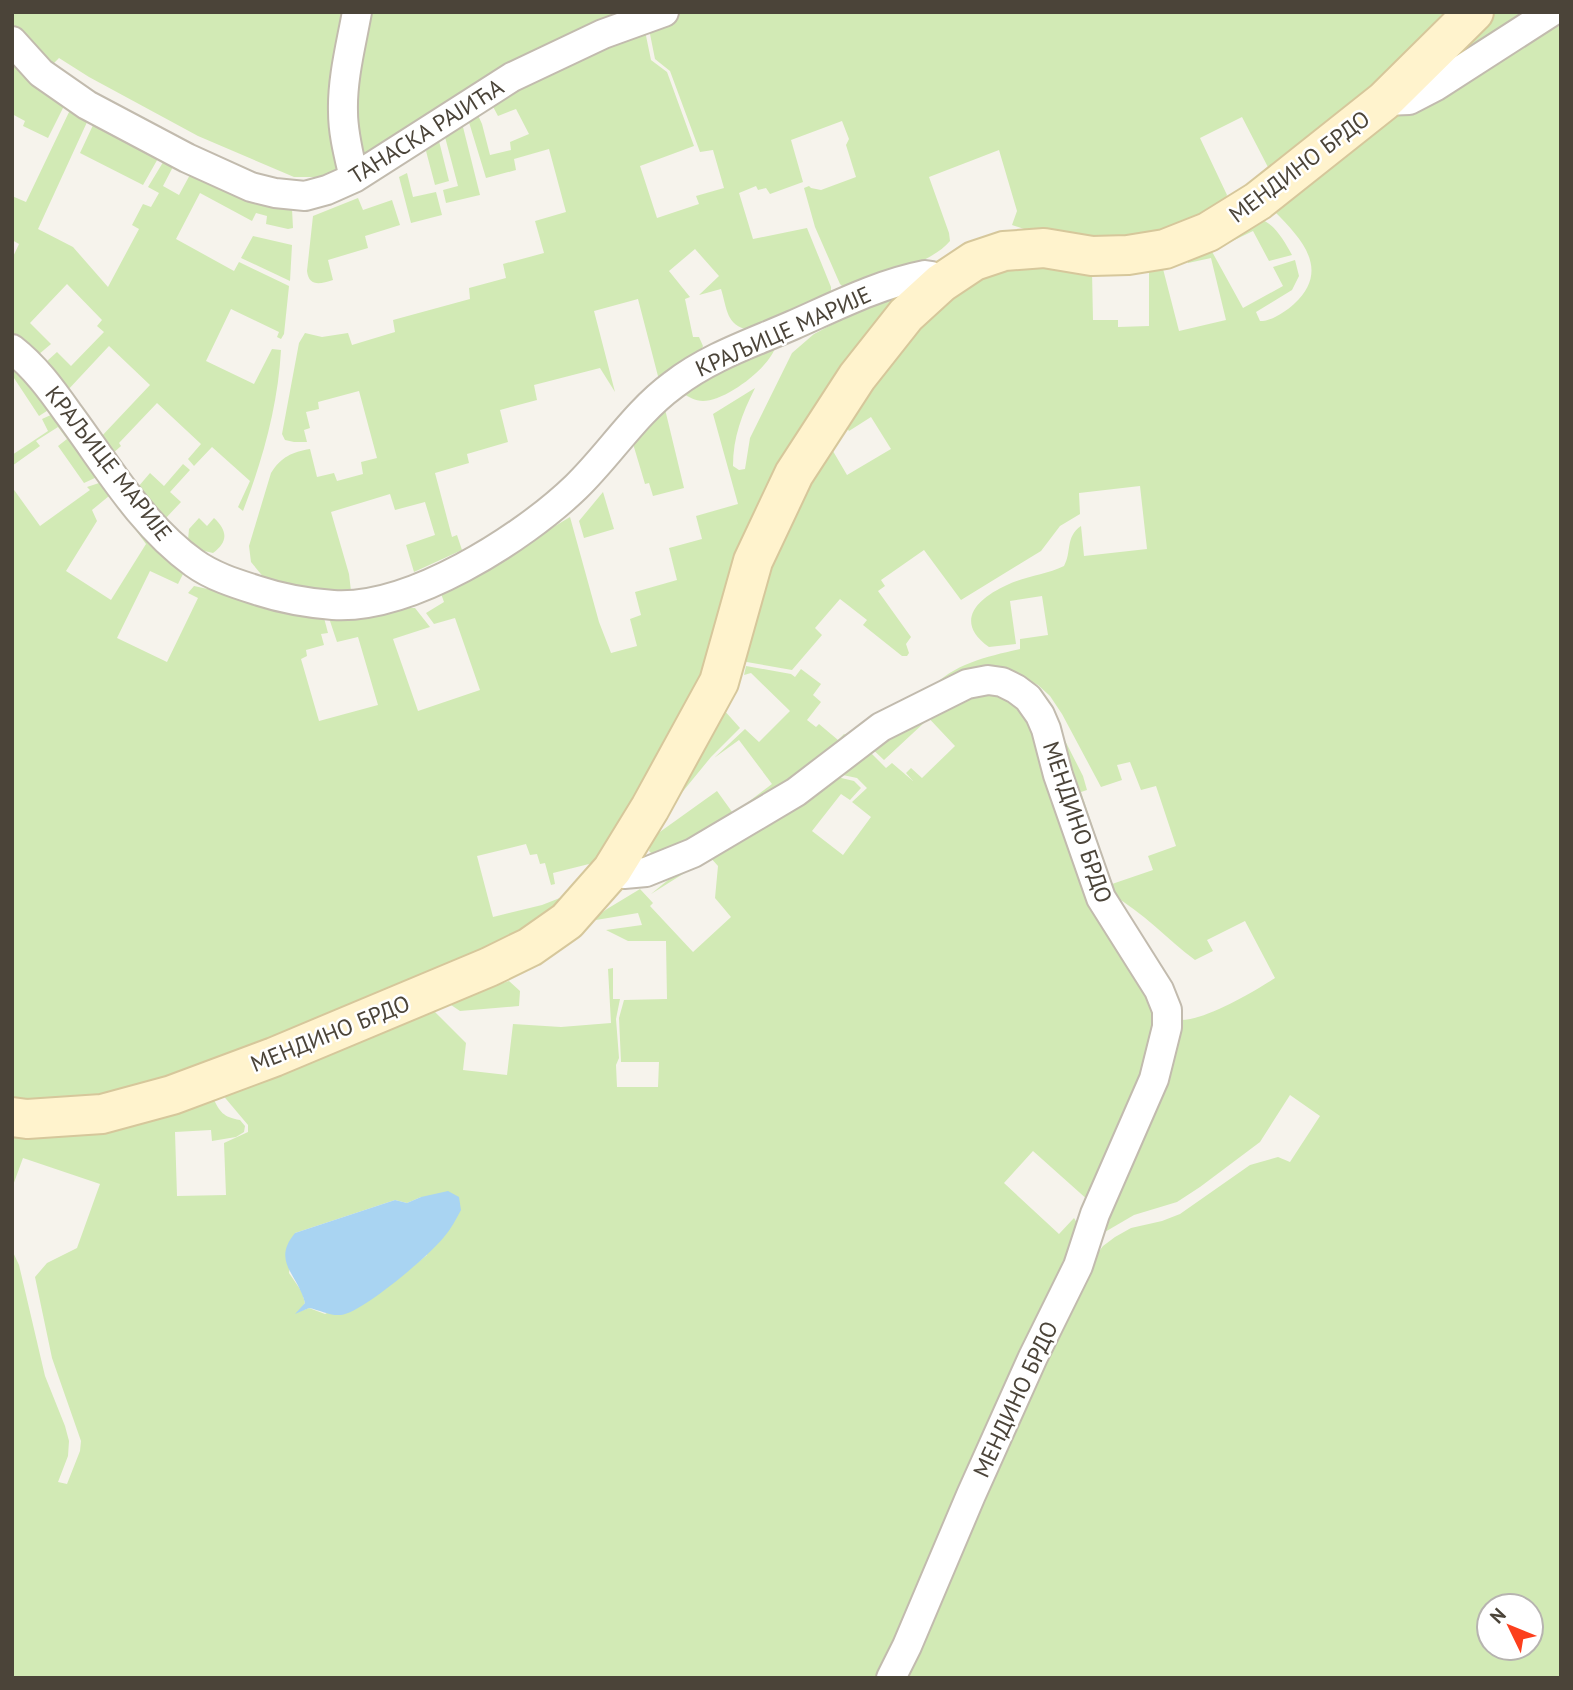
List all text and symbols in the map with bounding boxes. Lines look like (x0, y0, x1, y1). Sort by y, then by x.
street label: ТАНАСКА РАЈИЋА (343, 72, 509, 190)
street label: МЕНДИНО БРДО (1223, 104, 1375, 228)
street label: КРАЉИЦЕ МАРИЈЕ (691, 279, 875, 383)
street label: КРАЉИЦЕ МАРИЈЕ (39, 380, 179, 546)
street label: МЕНДИНО БРДО (1037, 737, 1119, 907)
street label: МЕНДИНО БРДО (246, 988, 414, 1078)
street label: МЕНДИНО БРДО (966, 1316, 1064, 1482)
north arrow (1475, 1592, 1545, 1662)
text: N (1485, 1603, 1511, 1628)

